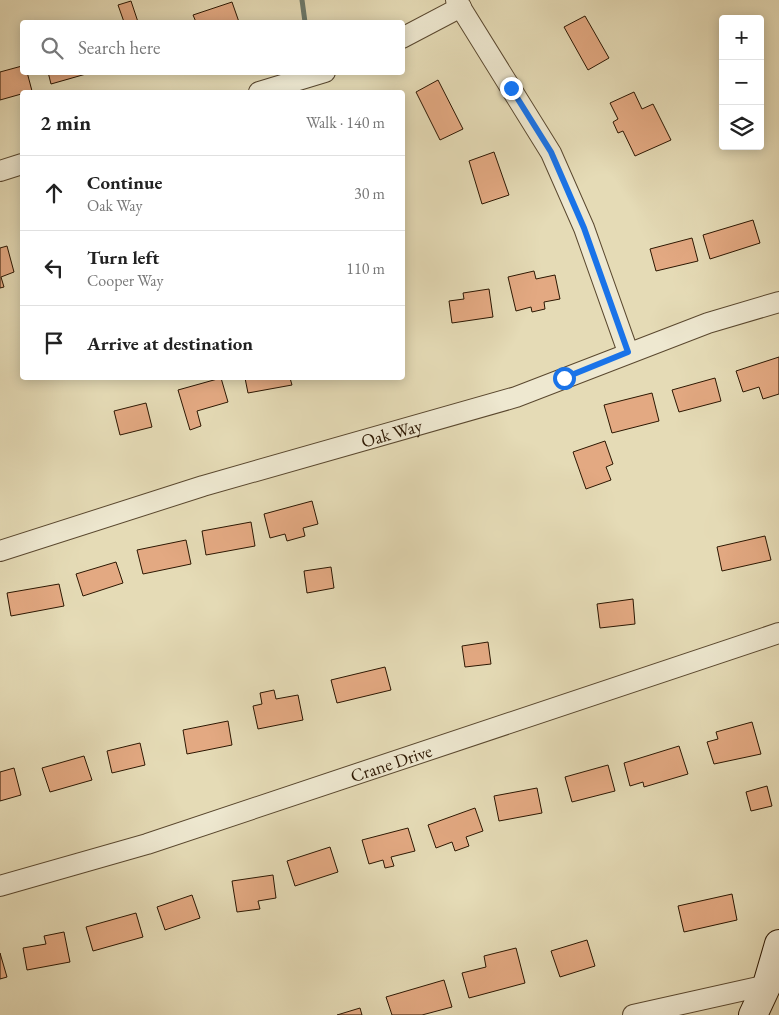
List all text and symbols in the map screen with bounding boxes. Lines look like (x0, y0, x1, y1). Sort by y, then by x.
map controls (719, 15, 764, 150)
button: + (719, 15, 764, 60)
search box (20, 20, 405, 75)
icon: search (38, 34, 66, 62)
text: Search here (78, 35, 160, 60)
button: − (719, 60, 764, 105)
route end (500, 77, 523, 100)
button: layers (719, 105, 764, 150)
text: 2 min (40, 109, 91, 136)
text: Walk · 140 m (306, 112, 385, 133)
text: Continue (87, 170, 162, 195)
icon: ahead (40, 179, 68, 207)
text: 30 m (354, 183, 385, 204)
text: Oak Way (87, 195, 143, 216)
text: Turn left (87, 245, 159, 270)
icon: left (40, 254, 68, 282)
text: 110 m (346, 258, 385, 279)
text: Cooper Way (87, 270, 164, 291)
icon: arrive (40, 329, 68, 357)
text: Arrive at destination (87, 331, 253, 356)
route start (553, 367, 576, 390)
street label: Oak Way (358, 413, 425, 452)
street label: Crane Drive (347, 738, 435, 787)

